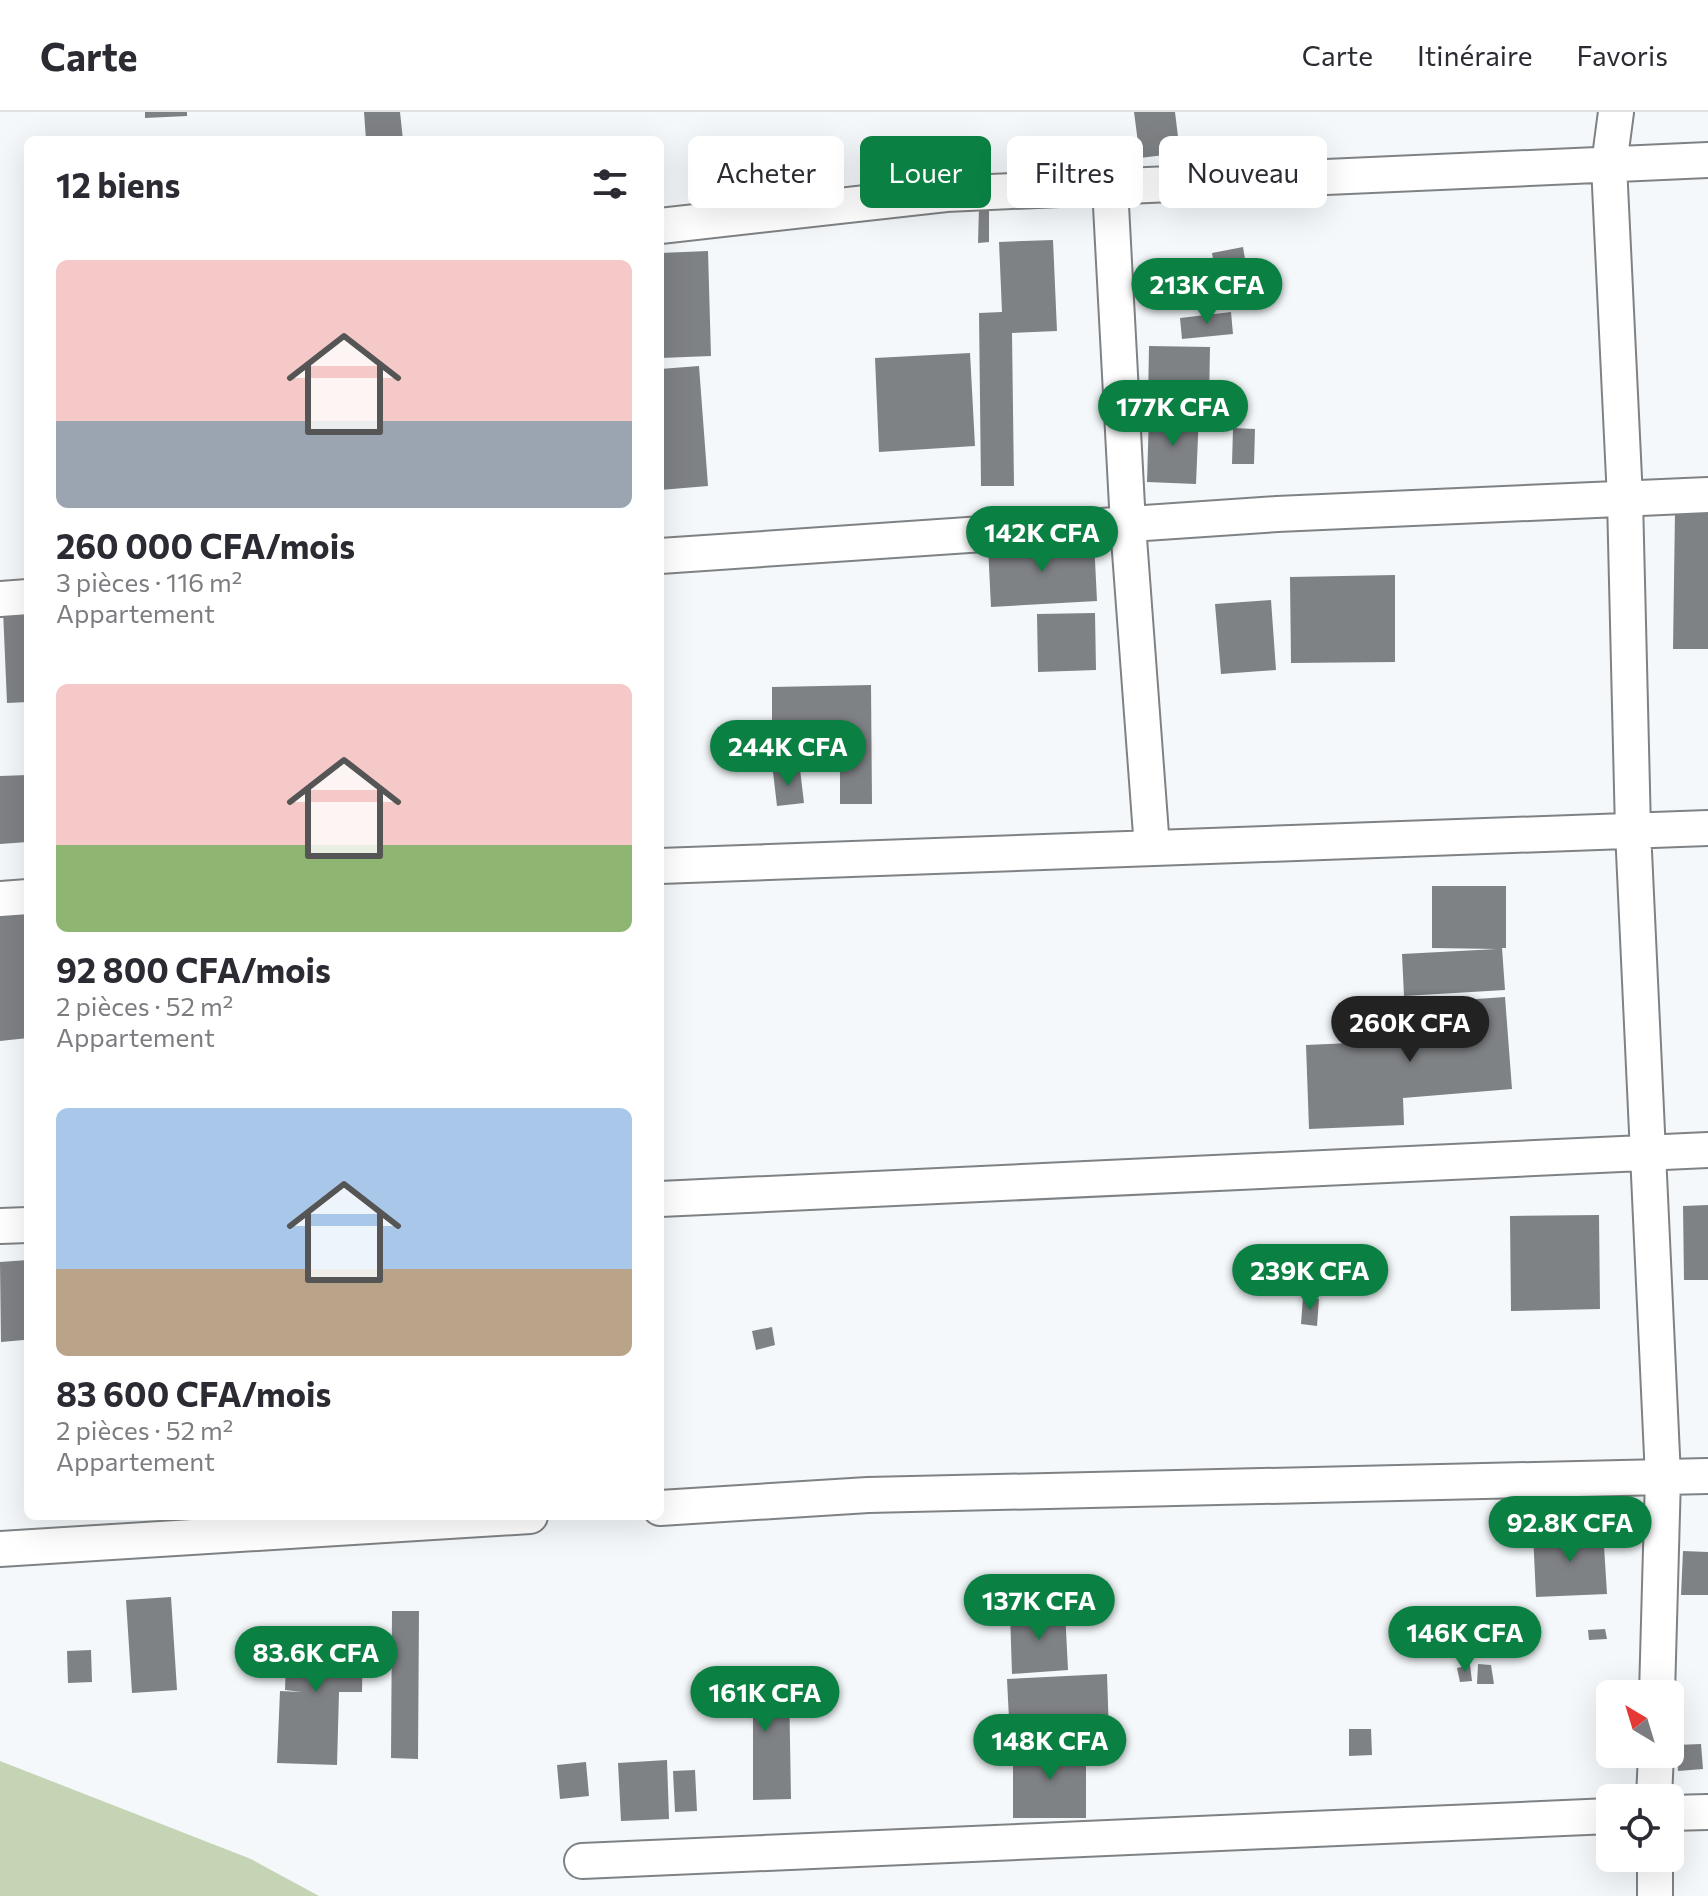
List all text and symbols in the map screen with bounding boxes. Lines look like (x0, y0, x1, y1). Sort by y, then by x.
text: Carte (40, 32, 138, 79)
text: Carte (1302, 38, 1373, 72)
text: Itinéraire (1417, 38, 1532, 72)
text: Favoris (1576, 38, 1668, 72)
chip: Acheter (688, 136, 844, 208)
chip: Louer (860, 136, 991, 208)
chip: Filtres (1007, 136, 1143, 208)
chip: Nouveau (1159, 136, 1327, 208)
icon: filters (588, 162, 632, 206)
text: 12 biens (56, 163, 180, 205)
pin: 213K CFA (1124, 258, 1290, 326)
text: 213K CFA (1149, 268, 1265, 299)
icon: home (272, 312, 416, 456)
pin: 177K CFA (1090, 380, 1256, 448)
text: 177K CFA (1116, 390, 1230, 421)
pin: 142K CFA (959, 506, 1125, 574)
text: 142K CFA (984, 516, 1100, 547)
text: 260 000 CFA/mois (56, 524, 355, 566)
text: 3 pièces · 116 m² (56, 566, 242, 597)
text: Appartement (56, 597, 215, 628)
pin: 244K CFA (705, 720, 871, 788)
text: 244K CFA (728, 730, 848, 761)
icon: home (272, 736, 416, 880)
text: 92 800 CFA/mois (56, 948, 331, 990)
text: 2 pièces · 52 m² (56, 990, 233, 1021)
pin: 260K CFA (1327, 996, 1493, 1064)
text: 260K CFA (1349, 1006, 1471, 1037)
text: Appartement (56, 1021, 215, 1052)
icon: home (272, 1160, 416, 1304)
pin: 239K CFA (1227, 1244, 1393, 1312)
text: 239K CFA (1250, 1254, 1370, 1285)
text: 83 600 CFA/mois (56, 1372, 331, 1414)
text: 2 pièces · 52 m² (56, 1414, 233, 1445)
text: Appartement (56, 1445, 215, 1476)
pin: 92.8K CFA (1478, 1496, 1662, 1564)
text: 92.8K CFA (1507, 1506, 1633, 1537)
pin: 137K CFA (956, 1574, 1122, 1642)
text: 137K CFA (982, 1584, 1096, 1615)
pin: 146K CFA (1382, 1606, 1548, 1674)
text: 146K CFA (1406, 1616, 1524, 1647)
pin: 83.6K CFA (224, 1626, 408, 1694)
text: 83.6K CFA (253, 1636, 379, 1667)
pin: 161K CFA (682, 1666, 848, 1734)
text: 161K CFA (708, 1676, 822, 1707)
north arrow (1596, 1680, 1684, 1768)
map controls (1596, 1680, 1684, 1872)
pin: 148K CFA (967, 1714, 1133, 1782)
text: 148K CFA (991, 1724, 1109, 1755)
button: locate (1596, 1784, 1684, 1872)

